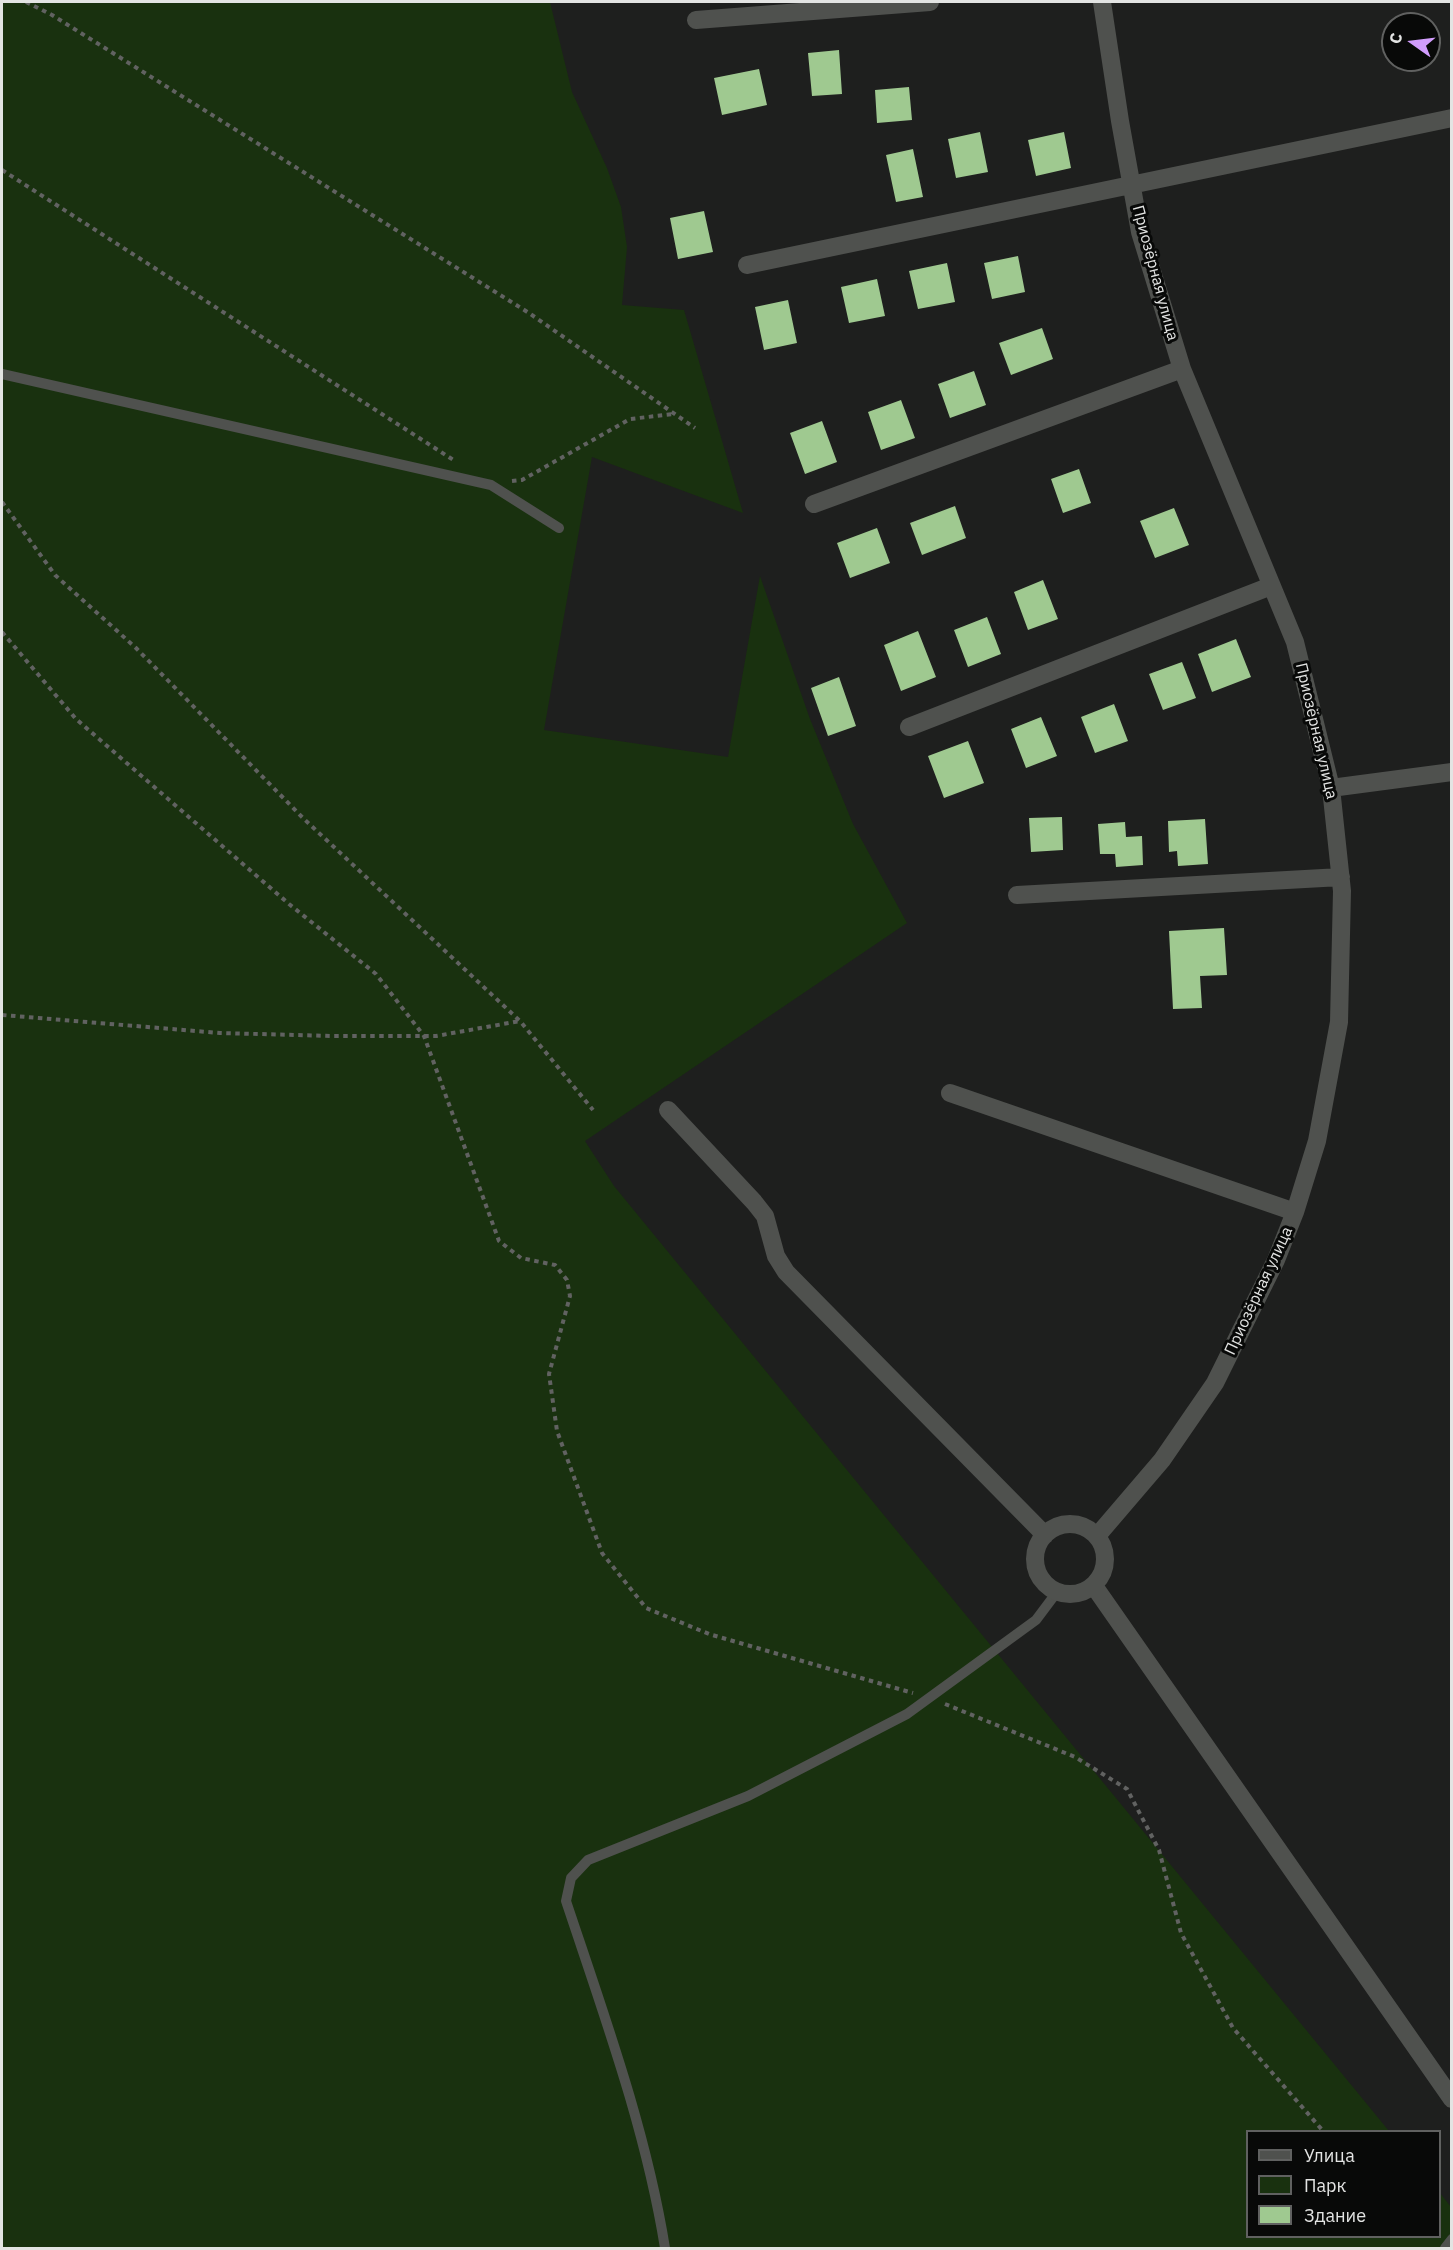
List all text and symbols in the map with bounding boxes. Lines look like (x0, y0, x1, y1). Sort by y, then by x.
north arrow (1381, 12, 1441, 72)
text: С (1385, 31, 1406, 46)
street label: Приозёрная улица (1128, 203, 1182, 343)
street label: Приозёрная улица (1291, 661, 1341, 801)
street label: Приозёрная улица (1221, 1224, 1297, 1358)
legend (1246, 2130, 1441, 2238)
text: Улица (1304, 2144, 1355, 2167)
text: Парк (1304, 2174, 1346, 2197)
text: Здание (1304, 2204, 1366, 2227)

